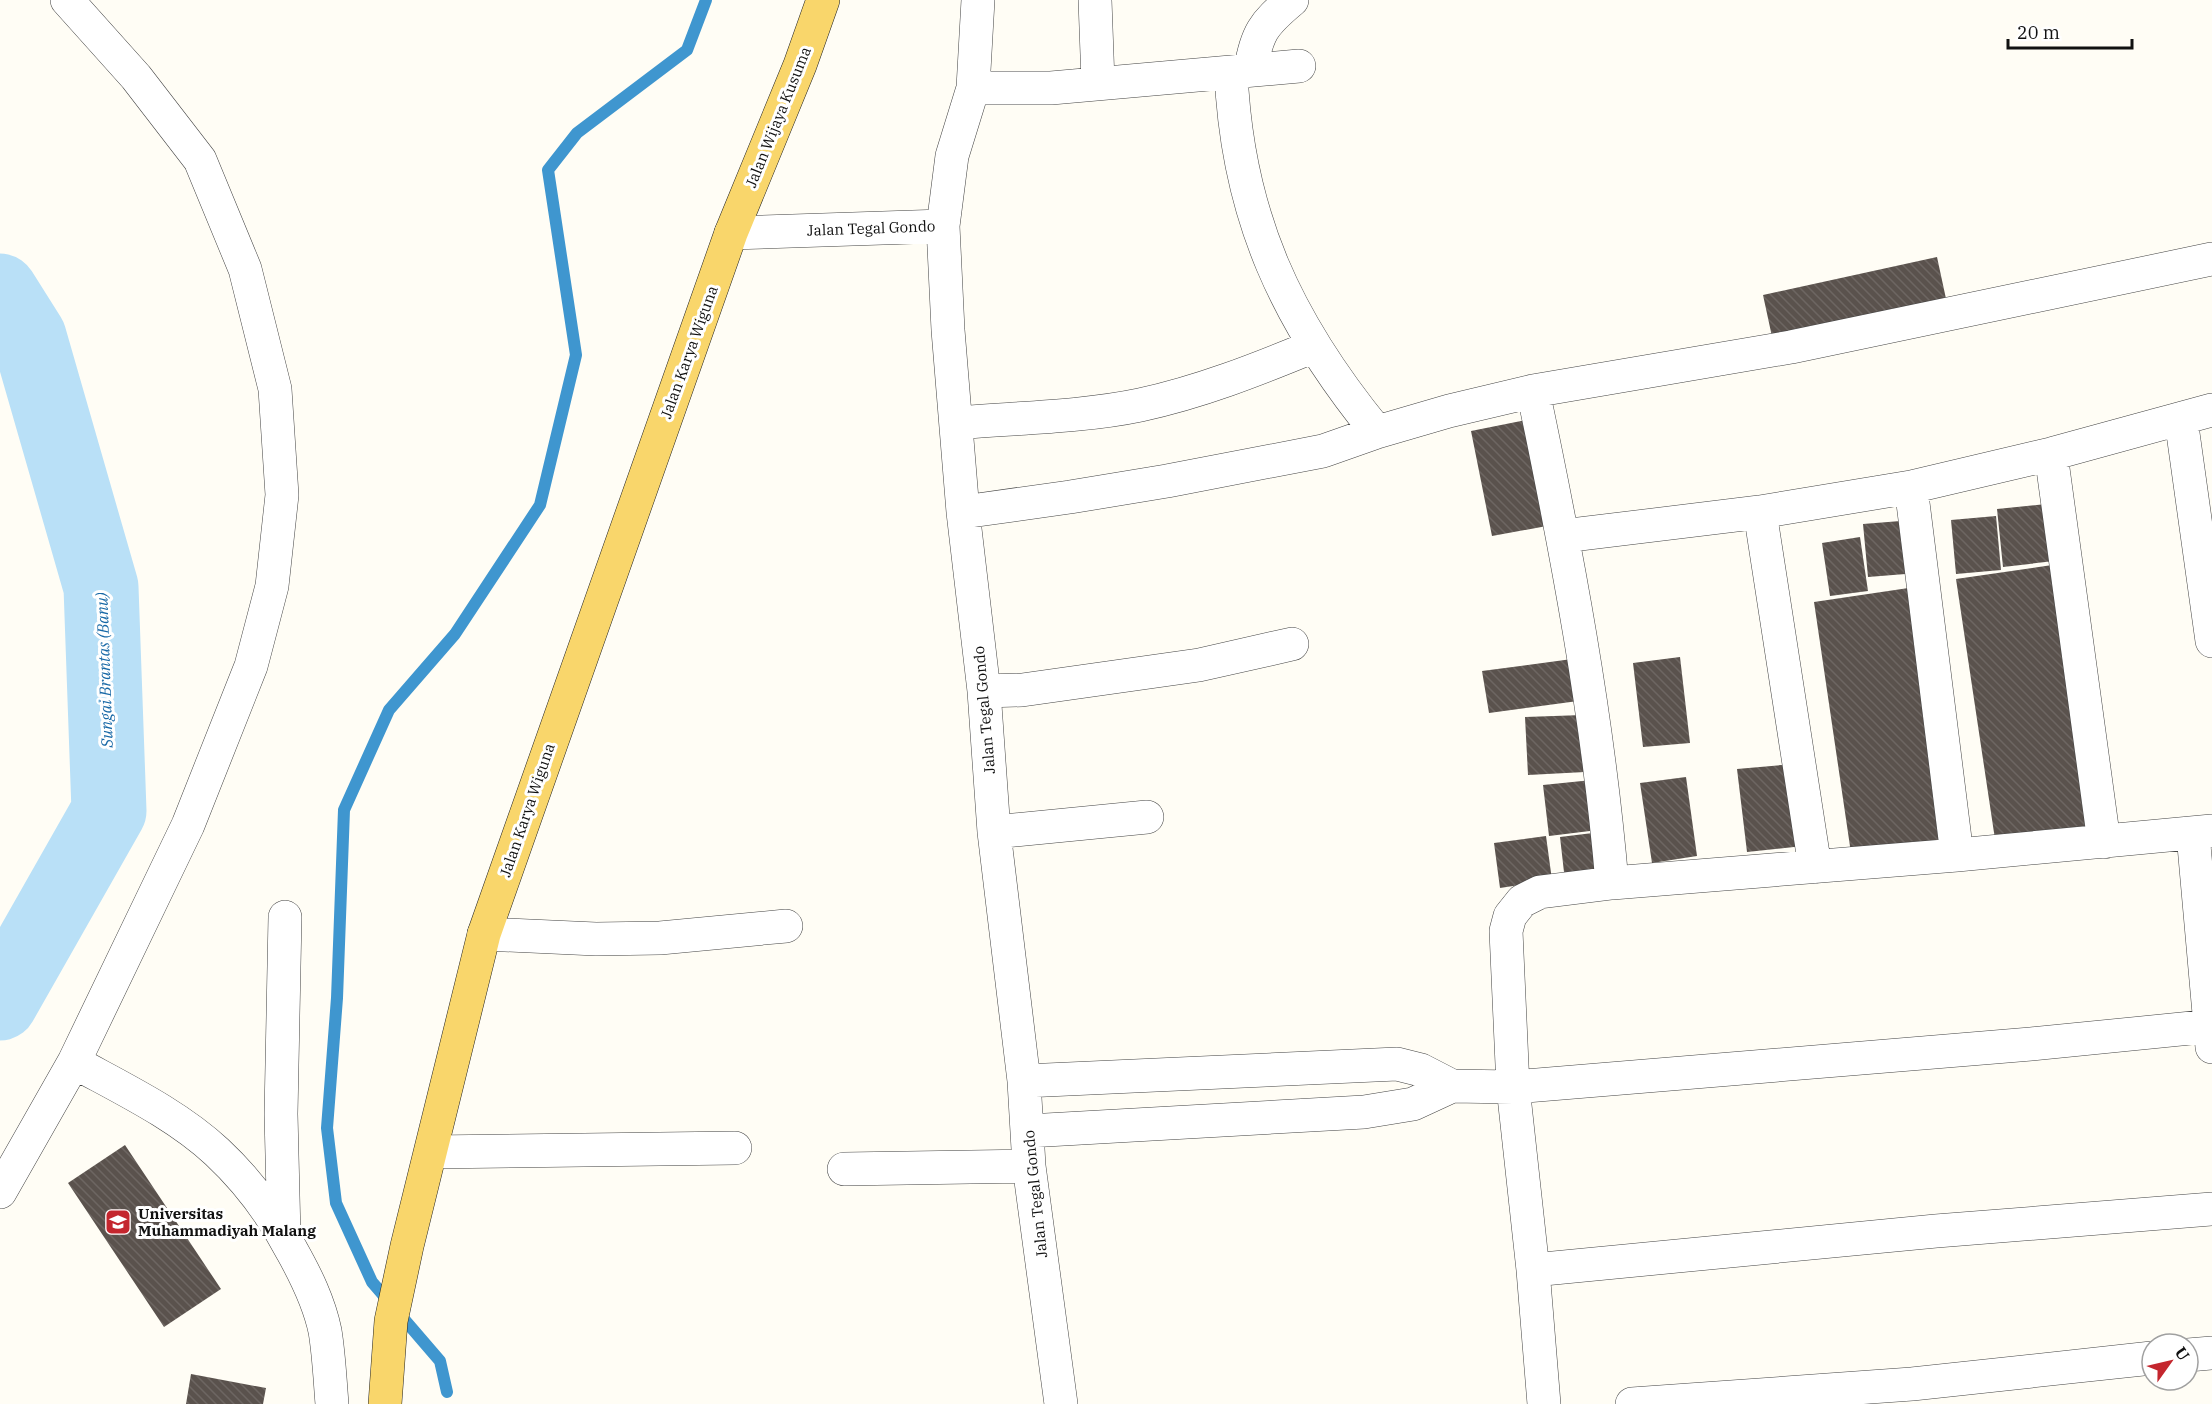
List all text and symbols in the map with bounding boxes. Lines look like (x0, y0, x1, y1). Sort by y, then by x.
scale bar (2008, 12, 2132, 50)
text: 20 m (2017, 21, 2060, 44)
street label: Jalan Wijaya Kusuma (741, 44, 815, 190)
street label: Jalan Tegal Gondo (806, 216, 936, 240)
street label: Jalan Karya Wiguna (656, 283, 722, 421)
water label: Sungai Brantas (Banu) (91, 592, 117, 749)
street label: Jalan Tegal Gondo (969, 645, 999, 775)
street label: Jalan Karya Wiguna (495, 741, 559, 879)
street label: Jalan Tegal Gondo (1019, 1129, 1051, 1259)
place label: Universitas Muhammadiyah Malang (138, 1204, 316, 1240)
school or university icon: Universitas Muhammadiyah Malang (103, 1207, 133, 1237)
north arrow (2140, 1332, 2200, 1392)
text: U (2171, 1343, 2194, 1364)

